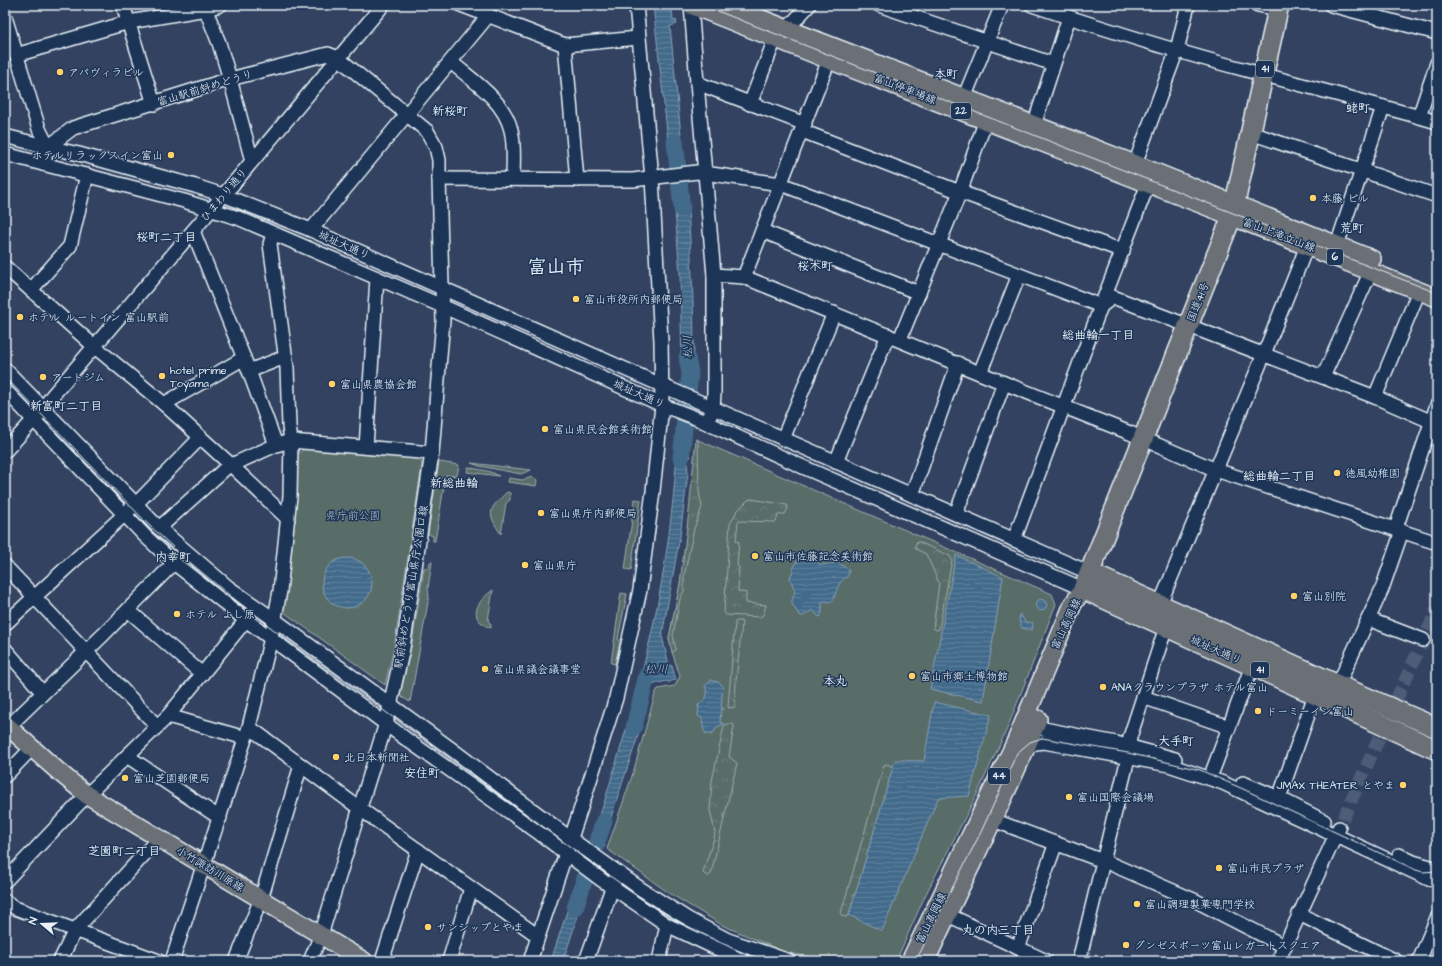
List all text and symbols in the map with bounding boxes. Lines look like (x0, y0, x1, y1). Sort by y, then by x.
road number: 41 (1256, 61, 1274, 77)
place label: アパヴィラビル (68, 65, 144, 80)
street label: 富山駅前斜めどうり (155, 66, 255, 110)
district label: 本町 (934, 66, 958, 83)
marker: アパヴィラビル (55, 67, 65, 77)
street label: 富山停車場線 (872, 70, 938, 108)
district label: 蛯町 (1346, 100, 1370, 117)
district label: 新桜町 (432, 103, 468, 120)
road number: 22 (951, 103, 971, 119)
place label: ホテルリラックスイン富山 (32, 148, 163, 163)
marker: ホテルリラックスイン富山 (166, 150, 176, 160)
street label: ひまわり通り (197, 165, 251, 225)
place label: 本藤 ビル (1321, 191, 1369, 206)
marker: 本藤 ビル (1308, 193, 1318, 203)
street label: 富山上滝立山線 (1240, 214, 1318, 256)
district label: 荒町 (1340, 220, 1364, 237)
street label: 城址大通り (316, 227, 372, 263)
district label: 桜町二丁目 (136, 229, 196, 246)
road number: 6 (1327, 249, 1343, 265)
district label: 富山市 (527, 254, 585, 281)
district label: 桜木町 (797, 258, 833, 275)
street label: 国道41号 (1183, 280, 1213, 324)
place label: 富山市役所内郵便局 (584, 292, 683, 307)
marker: 富山市役所内郵便局 (571, 294, 581, 304)
place label: ホテル ルートイン 富山駅前 (28, 310, 169, 325)
marker: ホテル ルートイン 富山駅前 (15, 312, 25, 322)
district label: 総曲輪一丁目 (1062, 327, 1134, 344)
water label: 松川 (679, 335, 697, 359)
place label: hotel prime Toyama (170, 363, 227, 392)
place label: アートジム (51, 370, 105, 385)
marker: hotel prime Toyama (157, 371, 167, 381)
marker: アートジム (38, 372, 48, 382)
street label: 城址大通り (611, 376, 667, 412)
place label: 富山県農協会館 (340, 377, 417, 392)
marker: 富山県農協会館 (327, 379, 337, 389)
district label: 新富町二丁目 (30, 398, 102, 415)
place label: 富山県民会館美術館 (553, 422, 652, 437)
marker: 富山県民会館美術館 (540, 424, 550, 434)
place label: 徳風幼稚園 (1345, 466, 1400, 481)
district label: 総曲輪二丁目 (1243, 468, 1315, 485)
marker: 徳風幼稚園 (1332, 468, 1342, 478)
district label: 新総曲輪 (430, 475, 478, 492)
street label: 駅前斜めどうり富山県庁公園口線 (391, 504, 431, 670)
place label: 富山県庁内郵便局 (549, 506, 637, 521)
park label: 県庁前公園 (326, 508, 381, 523)
marker: 富山県庁内郵便局 (536, 508, 546, 518)
district label: 内幸町 (155, 549, 191, 566)
place label: 富山市佐藤記念美術館 (763, 549, 873, 564)
marker: 富山市佐藤記念美術館 (750, 551, 760, 561)
place label: 富山県庁 (533, 558, 577, 573)
marker: 富山県庁 (520, 560, 530, 570)
place label: 富山別院 (1302, 589, 1346, 604)
marker: 富山別院 (1289, 591, 1299, 601)
street label: 富山高岡線 (1048, 596, 1084, 652)
place label: ホテル よし原 (185, 607, 255, 622)
marker: ホテル よし原 (172, 609, 182, 619)
street label: 城址大通り (1188, 632, 1244, 668)
water label: 松川 (644, 661, 668, 678)
place label: 富山県議会議事堂 (493, 662, 581, 677)
road number: 41 (1251, 662, 1269, 678)
marker: 富山県議会議事堂 (480, 664, 490, 674)
place label: 富山市郷土博物館 (920, 669, 1008, 684)
marker: 富山市郷土博物館 (907, 671, 917, 681)
district label: 本丸 (823, 673, 847, 690)
place label: ANAクラウンプラザ ホテル富山 (1111, 680, 1268, 695)
marker: ANAクラウンプラザ ホテル富山 (1098, 682, 1108, 692)
place label: ドーミーイン富山 (1266, 704, 1354, 719)
marker: ドーミーイン富山 (1253, 706, 1263, 716)
district label: 大手町 (1158, 733, 1194, 750)
place label: 北日本新聞社 (344, 750, 410, 765)
marker: 北日本新聞社 (331, 752, 341, 762)
district label: 安住町 (404, 765, 440, 782)
road number: 44 (988, 768, 1010, 784)
place label: 富山芝園郵便局 (133, 771, 210, 786)
marker: 富山芝園郵便局 (120, 773, 130, 783)
place label: JMAX THEATER とやま (1277, 778, 1395, 793)
marker: JMAX THEATER とやま (1398, 780, 1408, 790)
place label: 富山国際会議場 (1077, 790, 1154, 805)
marker: 富山国際会議場 (1064, 792, 1074, 802)
district label: 芝園町二丁目 (88, 843, 160, 860)
street label: 小竹諏訪川原線 (173, 843, 247, 895)
place label: 富山市民プラザ (1227, 861, 1304, 876)
marker: 富山市民プラザ (1214, 863, 1224, 873)
street label: 富山高岡線 (912, 890, 950, 946)
place label: 富山調理製菓専門学校 (1145, 897, 1255, 912)
marker: 富山調理製菓専門学校 (1132, 899, 1142, 909)
north arrow (22, 904, 62, 944)
text: N (25, 915, 41, 927)
place label: サンシップとやま (436, 920, 524, 935)
marker: サンシップとやま (423, 922, 433, 932)
district label: 丸の内三丁目 (962, 922, 1034, 939)
place label: グンゼスポーツ富山レガートスクエア (1134, 938, 1321, 953)
marker: グンゼスポーツ富山レガートスクエア (1121, 940, 1131, 950)

